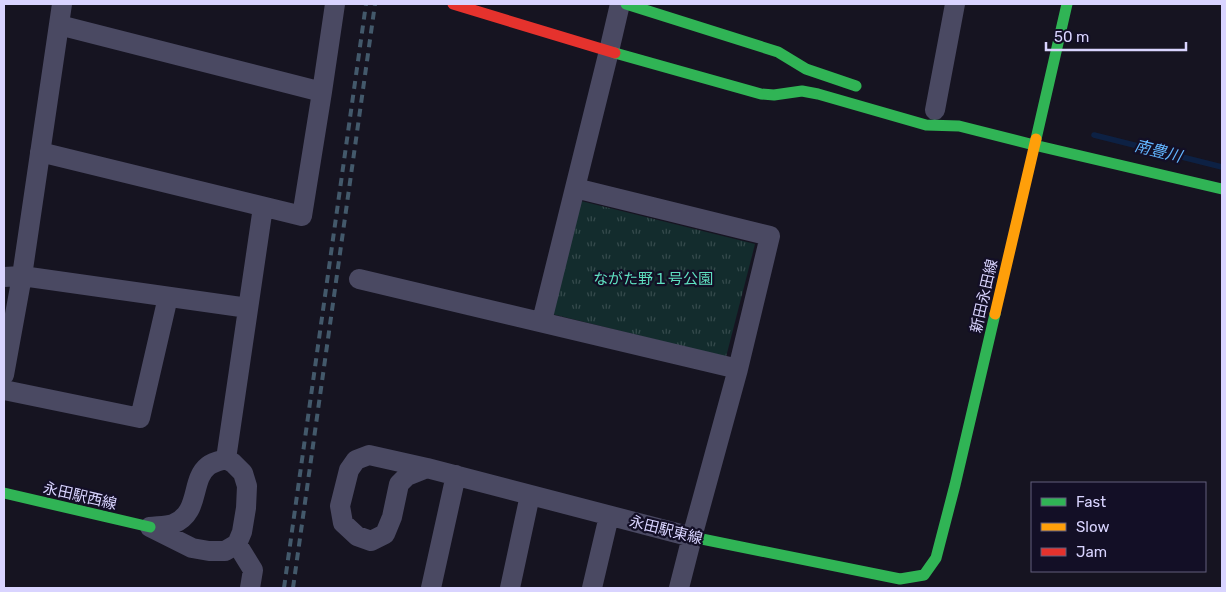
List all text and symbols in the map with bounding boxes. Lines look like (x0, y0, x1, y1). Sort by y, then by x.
scale bar (1046, 20, 1186, 52)
text: 50 m (1054, 28, 1089, 46)
water label: 南豊川 (1132, 136, 1186, 167)
street label: 新田永田線 (967, 257, 1001, 335)
park label: ながた野１号公園 (593, 270, 713, 288)
street label: 永田駅西線 (41, 479, 119, 513)
legend (1031, 482, 1206, 572)
text: Fast (1076, 493, 1106, 511)
street label: 永田駅東線 (627, 512, 705, 548)
text: Slow (1076, 518, 1109, 536)
text: Jam (1076, 543, 1107, 561)

